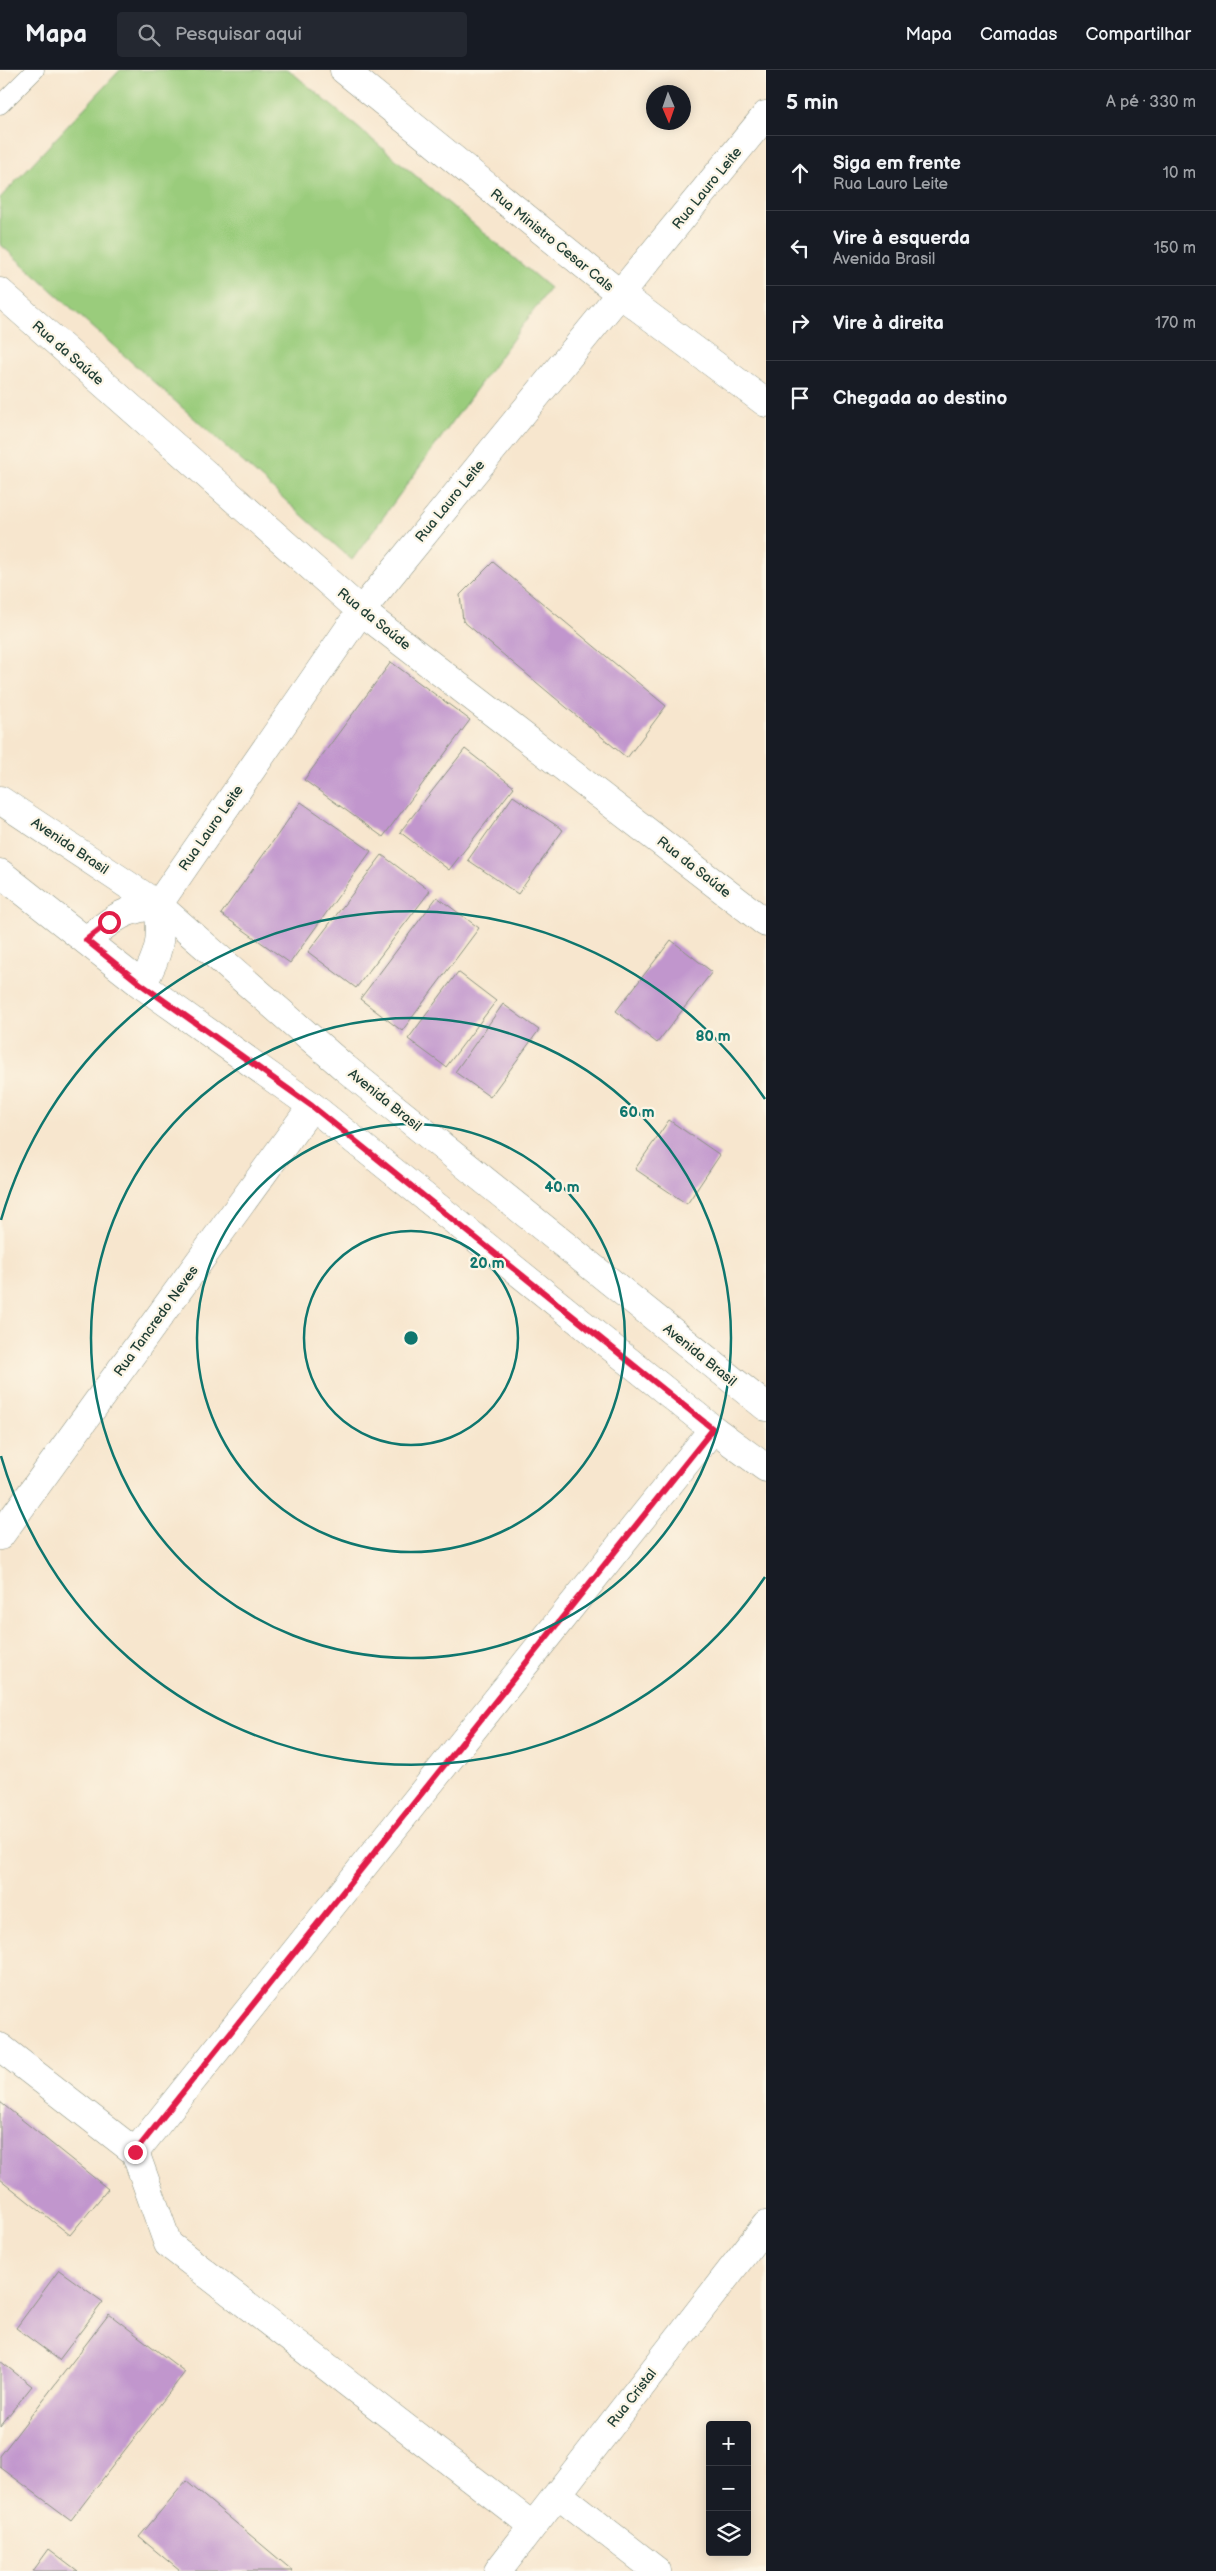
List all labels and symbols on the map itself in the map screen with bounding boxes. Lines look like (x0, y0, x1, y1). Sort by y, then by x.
north arrow (646, 85, 691, 130)
street label: Rua Lauro Leite (669, 144, 745, 232)
street label: Rua Ministro Cesar Cals (487, 185, 617, 295)
street label: Rua da Saúde (29, 317, 107, 389)
street label: Rua Lauro Leite (412, 457, 488, 545)
street label: Rua da Saúde (334, 584, 414, 654)
street label: Rua Lauro Leite (175, 782, 247, 874)
street label: Avenida Brasil (28, 814, 112, 878)
street label: Rua da Saúde (654, 833, 734, 901)
route start (98, 911, 121, 934)
text: 80 m (695, 1027, 731, 1046)
street label: Avenida Brasil (345, 1065, 425, 1135)
text: 60 m (619, 1103, 655, 1122)
text: 40 m (544, 1178, 580, 1197)
text: 20 m (470, 1254, 505, 1273)
street label: Rua Tancredo Neves (110, 1262, 202, 1380)
street label: Avenida Brasil (660, 1320, 740, 1390)
centre of rings (402, 1329, 420, 1347)
route end (124, 2141, 147, 2164)
street label: Rua Cristal (604, 2365, 660, 2431)

